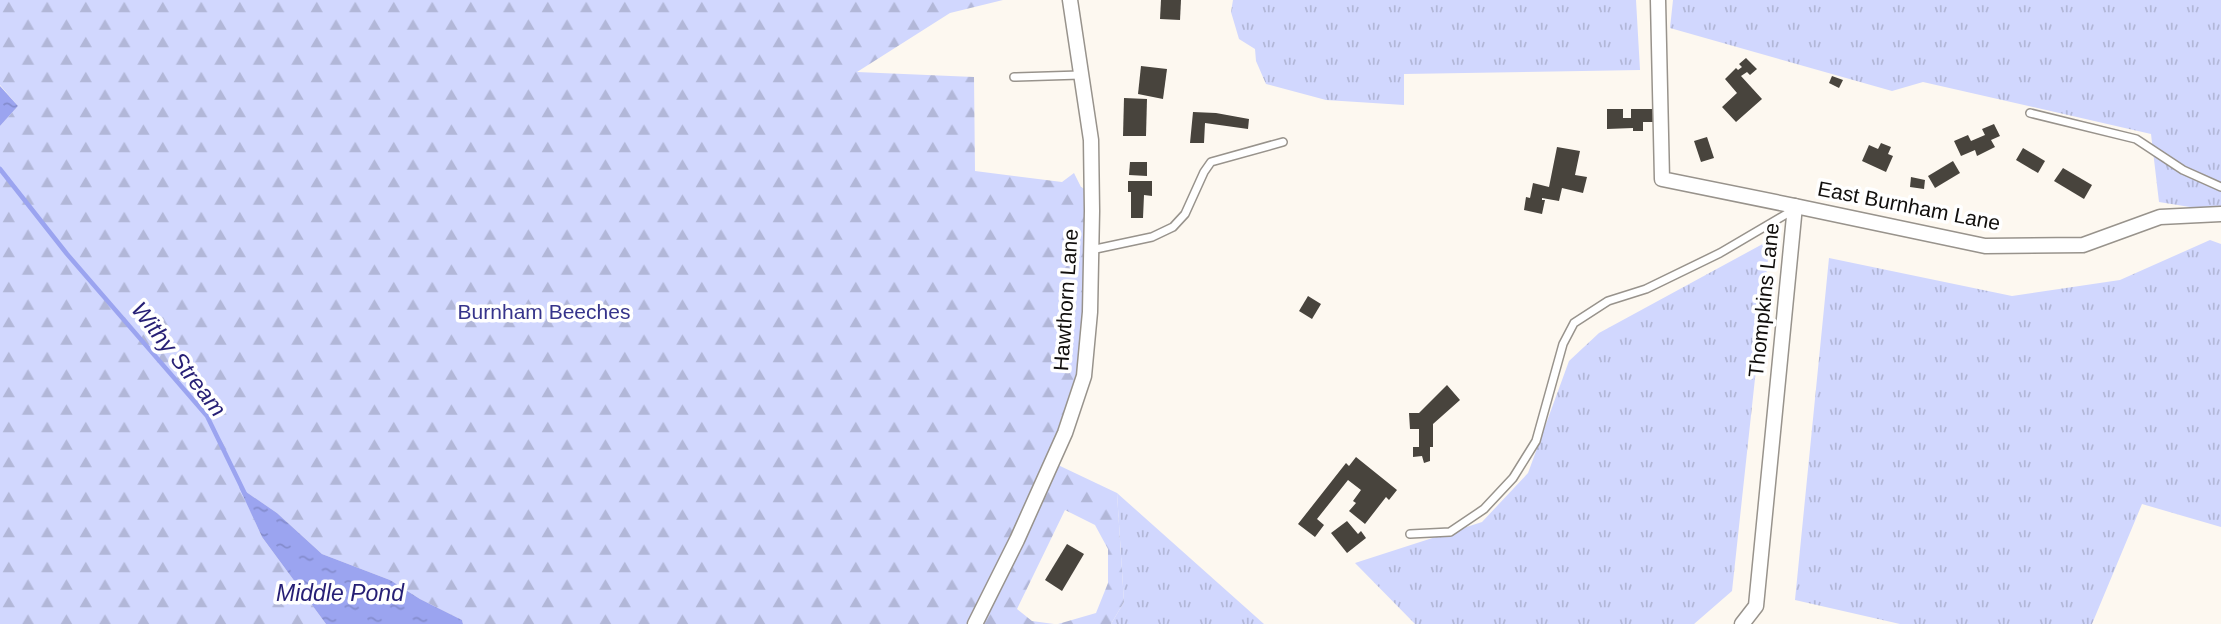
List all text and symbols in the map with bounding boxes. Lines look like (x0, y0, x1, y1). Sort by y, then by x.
street label: East Burnham Lane (1816, 177, 2002, 235)
street label: Thompkins Lane (1744, 222, 1783, 378)
street label: Hawthorn Lane (1049, 228, 1082, 372)
water label: Withy Stream (126, 297, 232, 421)
park label: Burnham Beeches (458, 300, 630, 323)
water label: Middle Pond (276, 580, 405, 606)

